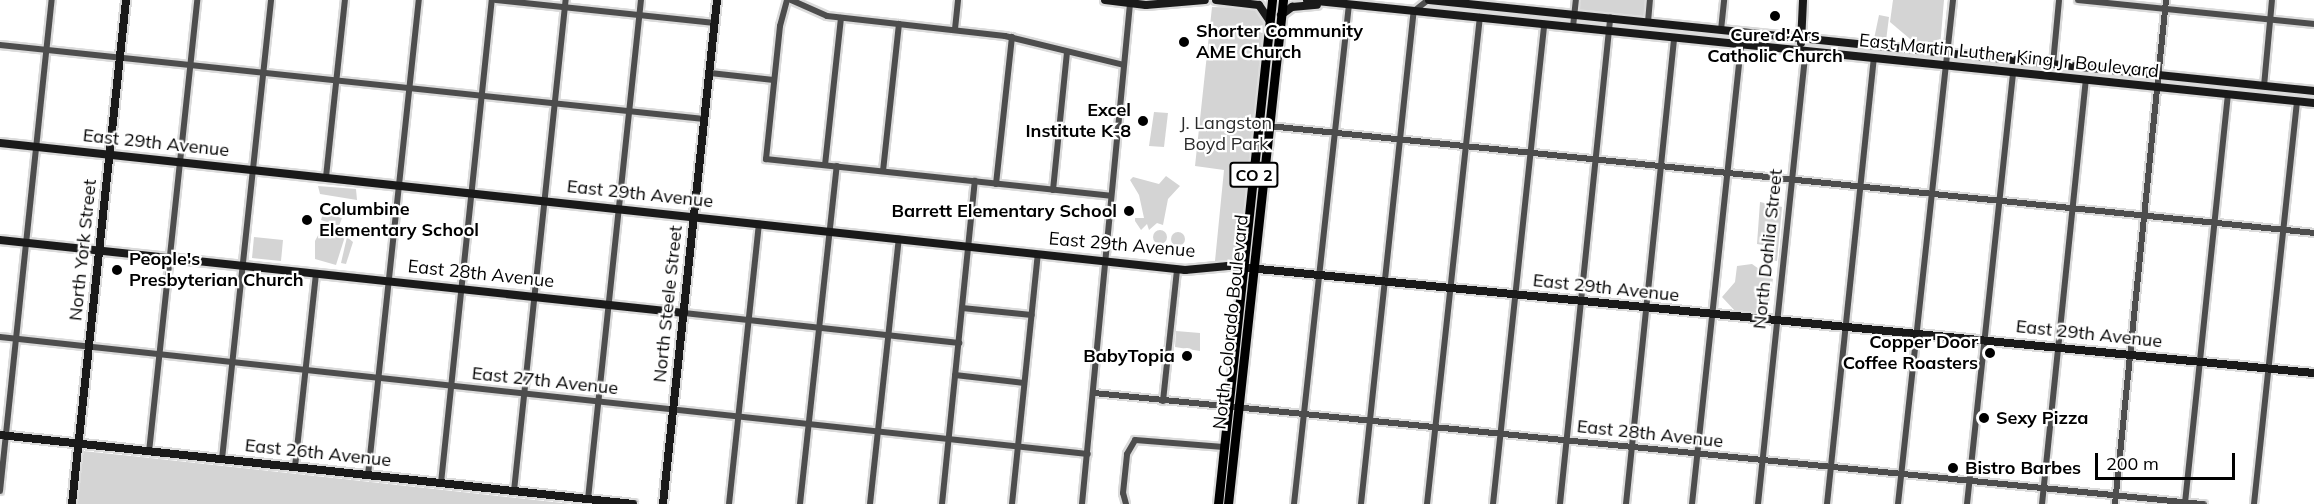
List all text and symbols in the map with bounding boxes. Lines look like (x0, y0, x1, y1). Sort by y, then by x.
marker: Cure d'Ars Catholic Church (1768, 9, 1782, 23)
place label: Shorter Community AME Church (1196, 21, 1363, 63)
place label: Cure d'Ars Catholic Church (1707, 25, 1843, 68)
street label: East Martin Luther King Jr Boulevard (1858, 30, 2160, 82)
marker: Shorter Community AME Church (1177, 35, 1191, 49)
place label: Excel Institute K-8 (1025, 100, 1131, 142)
park label: J. Langston Boyd Park (1180, 113, 1272, 156)
marker: Excel Institute K-8 (1136, 114, 1150, 128)
street label: East 29th Avenue (82, 125, 230, 161)
road number: CO 2 (1228, 162, 1280, 188)
street label: North Dahlia Street (1749, 168, 1787, 330)
street label: East 29th Avenue (566, 176, 714, 212)
street label: North York Street (65, 178, 101, 322)
place label: Columbine Elementary School (319, 199, 479, 242)
place label: Barrett Elementary School (891, 200, 1117, 222)
marker: Barrett Elementary School (1122, 204, 1136, 218)
marker: Columbine Elementary School (300, 213, 314, 227)
street label: North Colorado Boulevard (1209, 213, 1253, 431)
street label: North Steele Street (649, 224, 687, 384)
street label: East 29th Avenue (1048, 228, 1196, 262)
place label: People's Presbyterian Church (129, 249, 304, 292)
street label: East 28th Avenue (407, 256, 555, 292)
marker: People's Presbyterian Church (110, 263, 124, 277)
street label: East 29th Avenue (1532, 270, 1680, 306)
street label: East 29th Avenue (2015, 316, 2163, 352)
place label: Copper Door Coffee Roasters (1843, 332, 1978, 374)
place label: BabyTopia (1083, 345, 1175, 367)
marker: Copper Door Coffee Roasters (1983, 346, 1997, 360)
marker: BabyTopia (1180, 349, 1194, 363)
street label: East 27th Avenue (471, 363, 619, 399)
place label: Sexy Pizza (1996, 407, 2089, 429)
marker: Sexy Pizza (1977, 411, 1991, 425)
street label: East 28th Avenue (1576, 416, 1724, 452)
street label: East 26th Avenue (244, 435, 392, 471)
scale bar (2098, 441, 2238, 479)
text: 200 m (2106, 452, 2159, 475)
place label: Bistro Barbes (1965, 457, 2081, 479)
marker: Bistro Barbes (1946, 461, 1960, 475)

